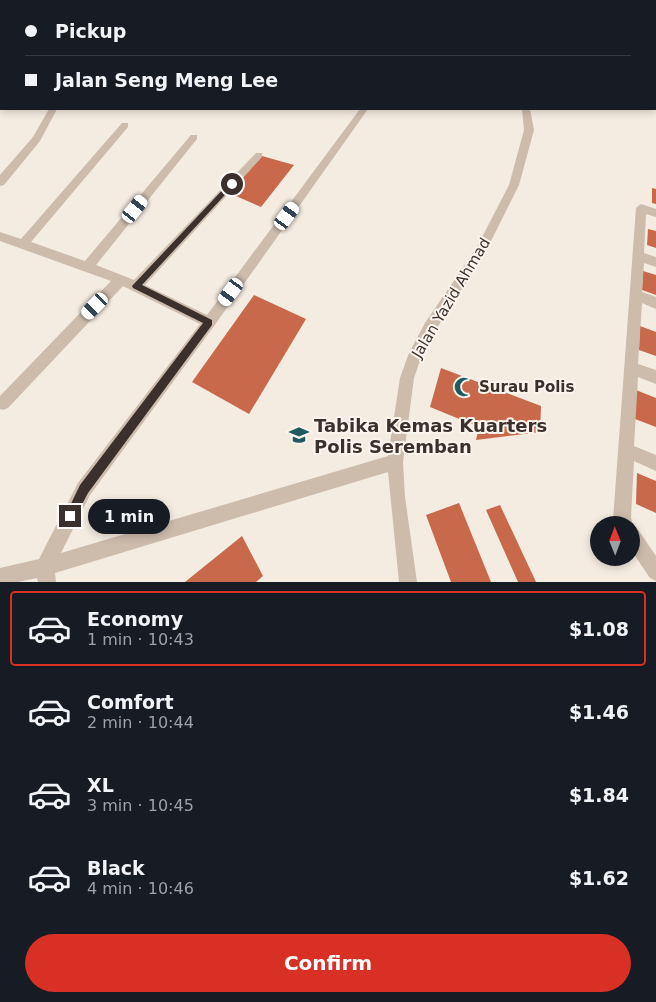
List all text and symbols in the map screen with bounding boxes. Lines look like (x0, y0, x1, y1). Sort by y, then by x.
text: Pickup (55, 20, 126, 42)
text: Jalan Seng Meng Lee (55, 69, 278, 91)
route start (221, 173, 243, 195)
car (119, 193, 150, 225)
car (272, 199, 301, 233)
street label: Jalan Yazid Ahmad (407, 235, 494, 362)
car (216, 275, 245, 309)
car (79, 290, 110, 322)
mosque icon: Surau Polis (453, 376, 475, 398)
place label: Surau Polis (479, 378, 574, 396)
place label: Tabika Kemas Kuarters Polis Seremban (314, 415, 547, 457)
school or university icon: Tabika Kemas Kuarters Polis Seremban (288, 424, 310, 446)
callout: 1 min (88, 498, 170, 534)
route end (59, 505, 81, 527)
text: 1 min (104, 507, 154, 526)
north arrow (590, 516, 640, 566)
map controls (590, 516, 640, 566)
icon: car (27, 606, 72, 651)
text: Economy (87, 608, 183, 630)
text: $1.08 (569, 618, 629, 640)
text: 1 min · 10:43 (87, 630, 194, 649)
icon: car (27, 689, 72, 734)
text: Comfort (87, 691, 174, 713)
text: $1.46 (569, 701, 629, 723)
text: 2 min · 10:44 (87, 713, 194, 732)
icon: car (27, 772, 72, 817)
text: XL (87, 774, 114, 796)
text: $1.84 (569, 784, 629, 806)
text: 3 min · 10:45 (87, 796, 194, 815)
icon: car (27, 855, 72, 900)
text: Black (87, 857, 145, 879)
text: $1.62 (569, 867, 629, 889)
text: 4 min · 10:46 (87, 879, 194, 898)
button: Confirm (25, 934, 631, 992)

